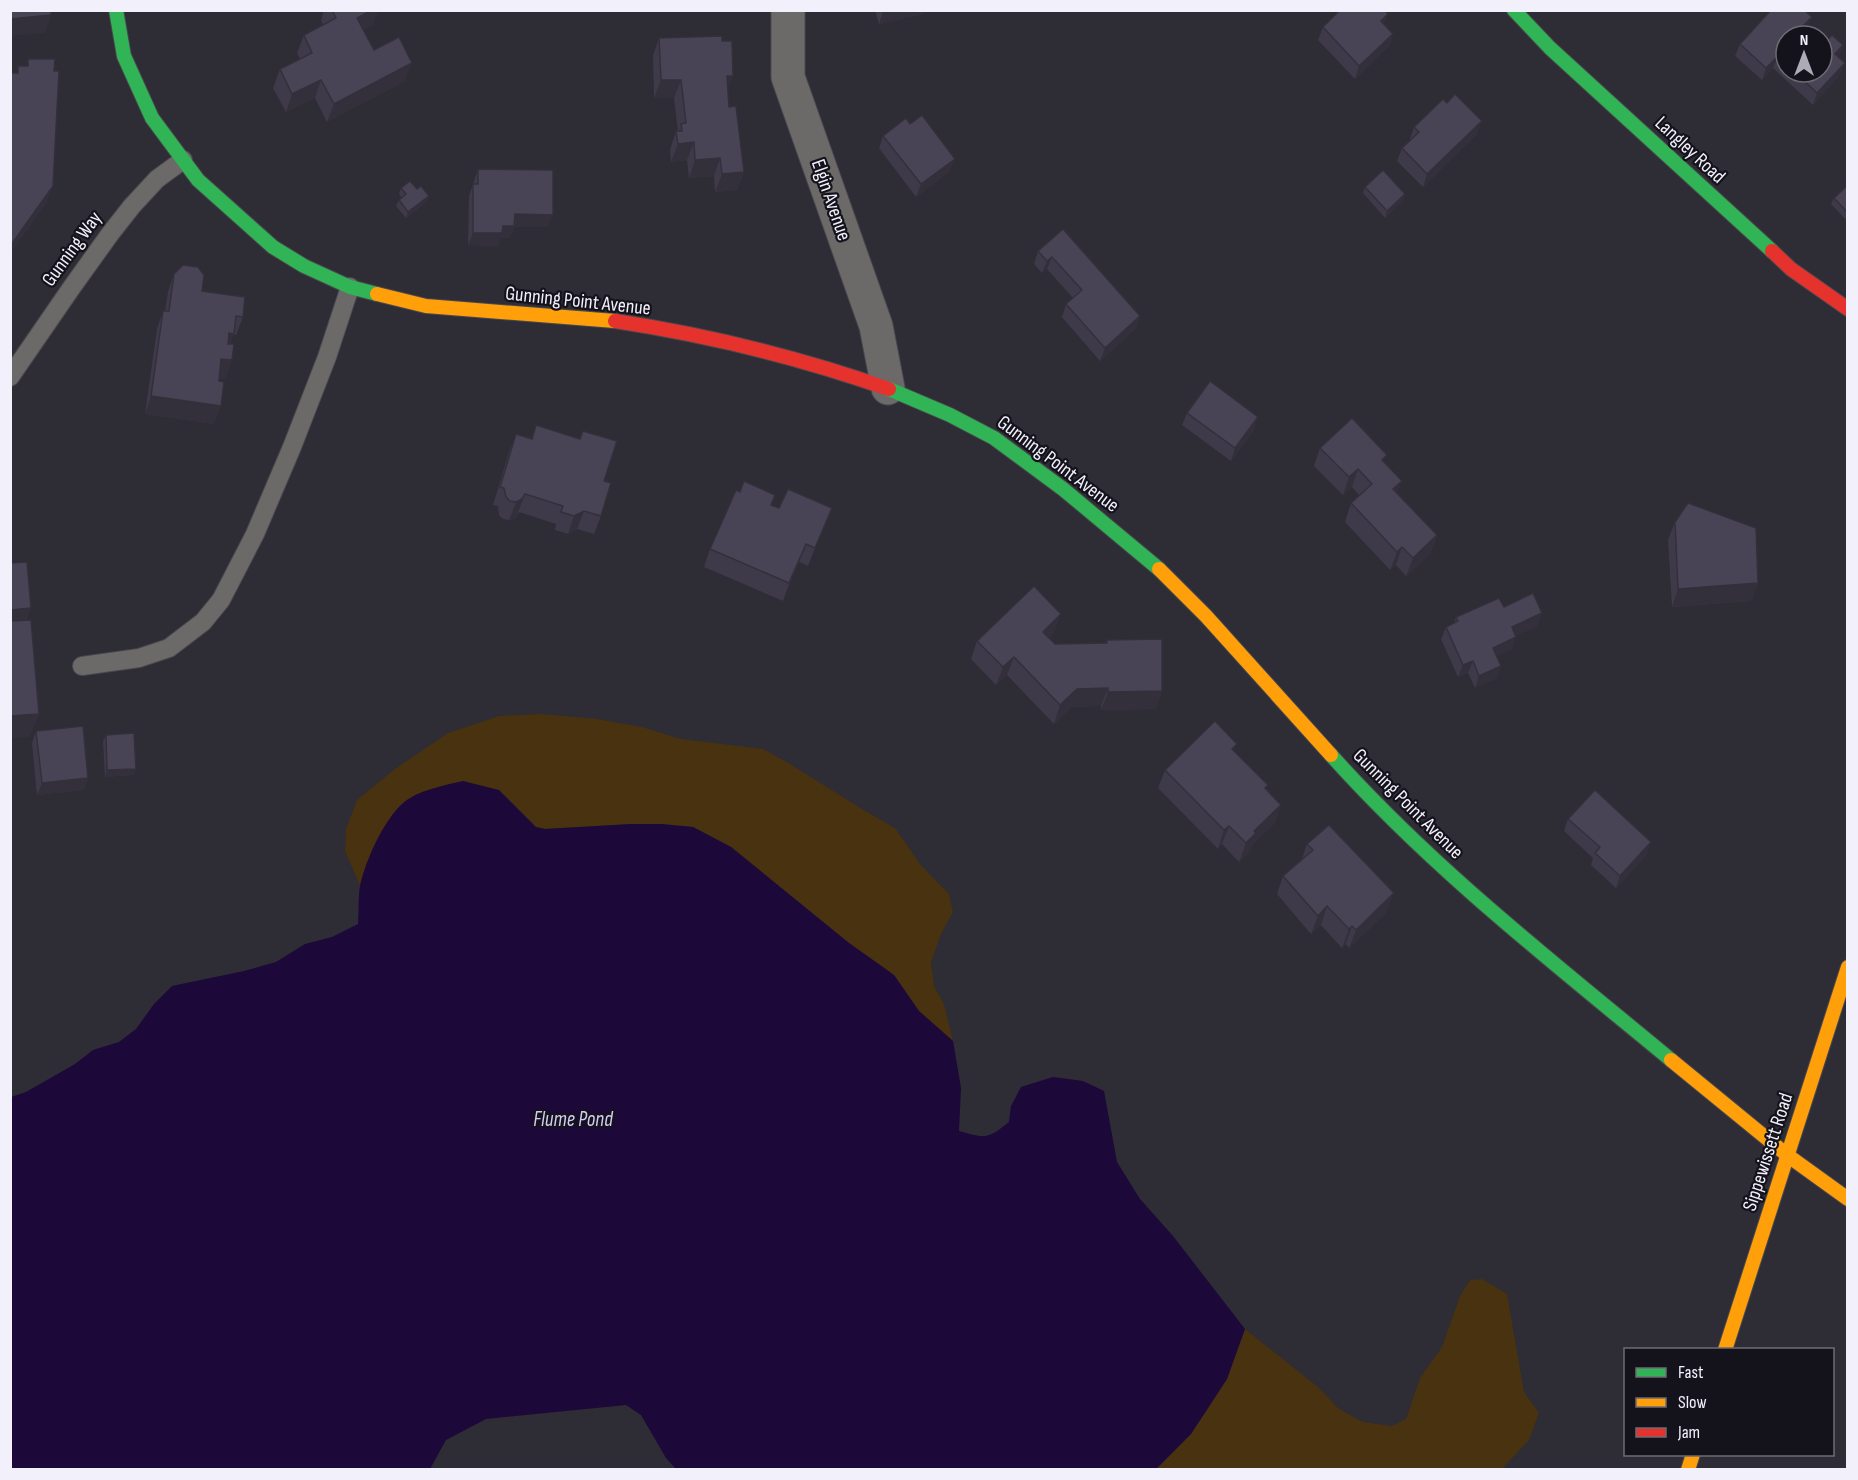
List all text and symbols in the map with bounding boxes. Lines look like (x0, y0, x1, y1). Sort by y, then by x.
north arrow (1774, 24, 1834, 84)
text: N (1800, 31, 1808, 50)
street label: Langley Road (1650, 111, 1730, 189)
street label: Elgin Avenue (806, 156, 856, 244)
street label: Gunning Way (37, 207, 107, 291)
street label: Gunning Point Avenue (504, 281, 652, 321)
street label: Gunning Point Avenue (992, 410, 1124, 518)
street label: Gunning Point Avenue (1348, 744, 1468, 864)
street label: Sippewissett Road (1738, 1090, 1798, 1214)
water label: Flume Pond (533, 1107, 614, 1132)
legend (1624, 1348, 1834, 1456)
text: Fast (1678, 1362, 1704, 1383)
text: Slow (1678, 1392, 1707, 1413)
text: Jam (1677, 1422, 1700, 1443)

